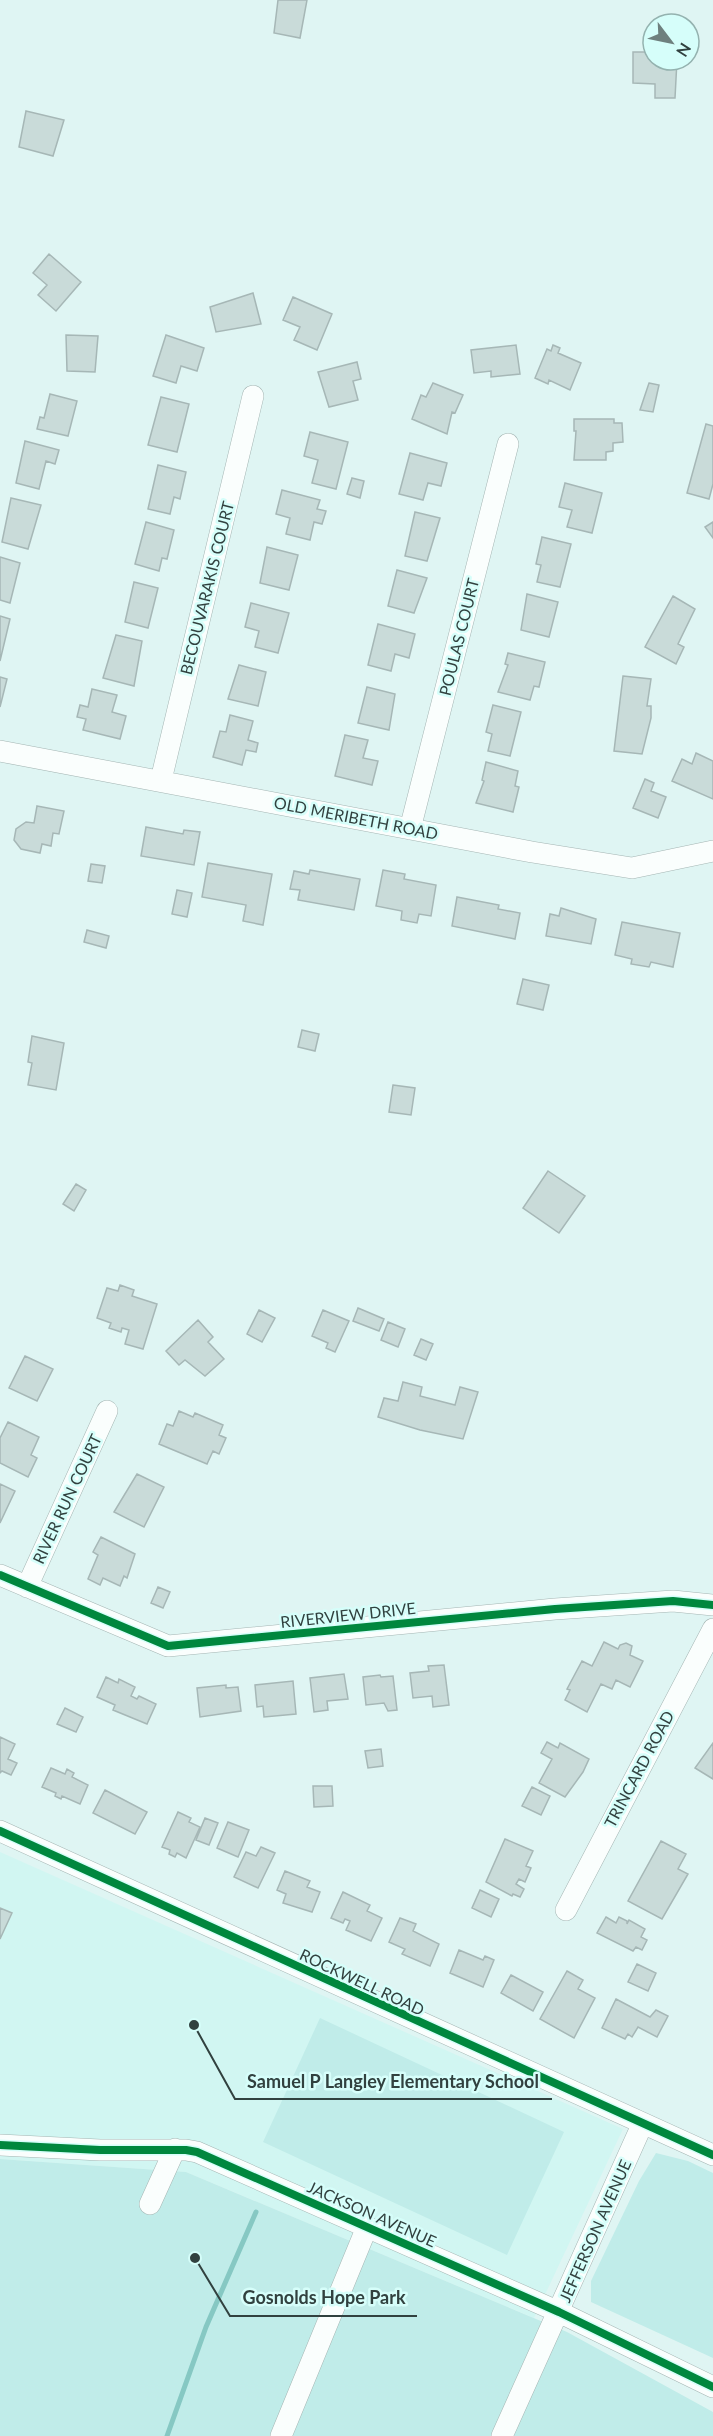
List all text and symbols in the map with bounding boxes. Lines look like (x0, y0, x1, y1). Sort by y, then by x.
north arrow (641, 12, 701, 72)
text: N (673, 40, 695, 60)
street label: BECOUVARAKIS COURT (176, 499, 237, 677)
street label: POULAS COURT (435, 576, 482, 697)
street label: OLD MERIBETH ROAD (272, 792, 440, 843)
street label: RIVER RUN COURT (28, 1430, 105, 1567)
street label: RIVERVIEW DRIVE (279, 1598, 417, 1631)
street label: TRINCARD ROAD (600, 1707, 677, 1830)
street label: ROCKWELL ROAD (297, 1944, 428, 2019)
callout: Samuel P Langley Elementary School (235, 2063, 552, 2099)
text: Samuel P Langley Elementary School (247, 2070, 539, 2092)
street label: JEFFERSON AVENUE (555, 2157, 635, 2305)
street label: JACKSON AVENUE (305, 2177, 440, 2250)
callout: Gosnolds Hope Park (230, 2280, 417, 2316)
text: Gosnolds Hope Park (242, 2286, 406, 2308)

